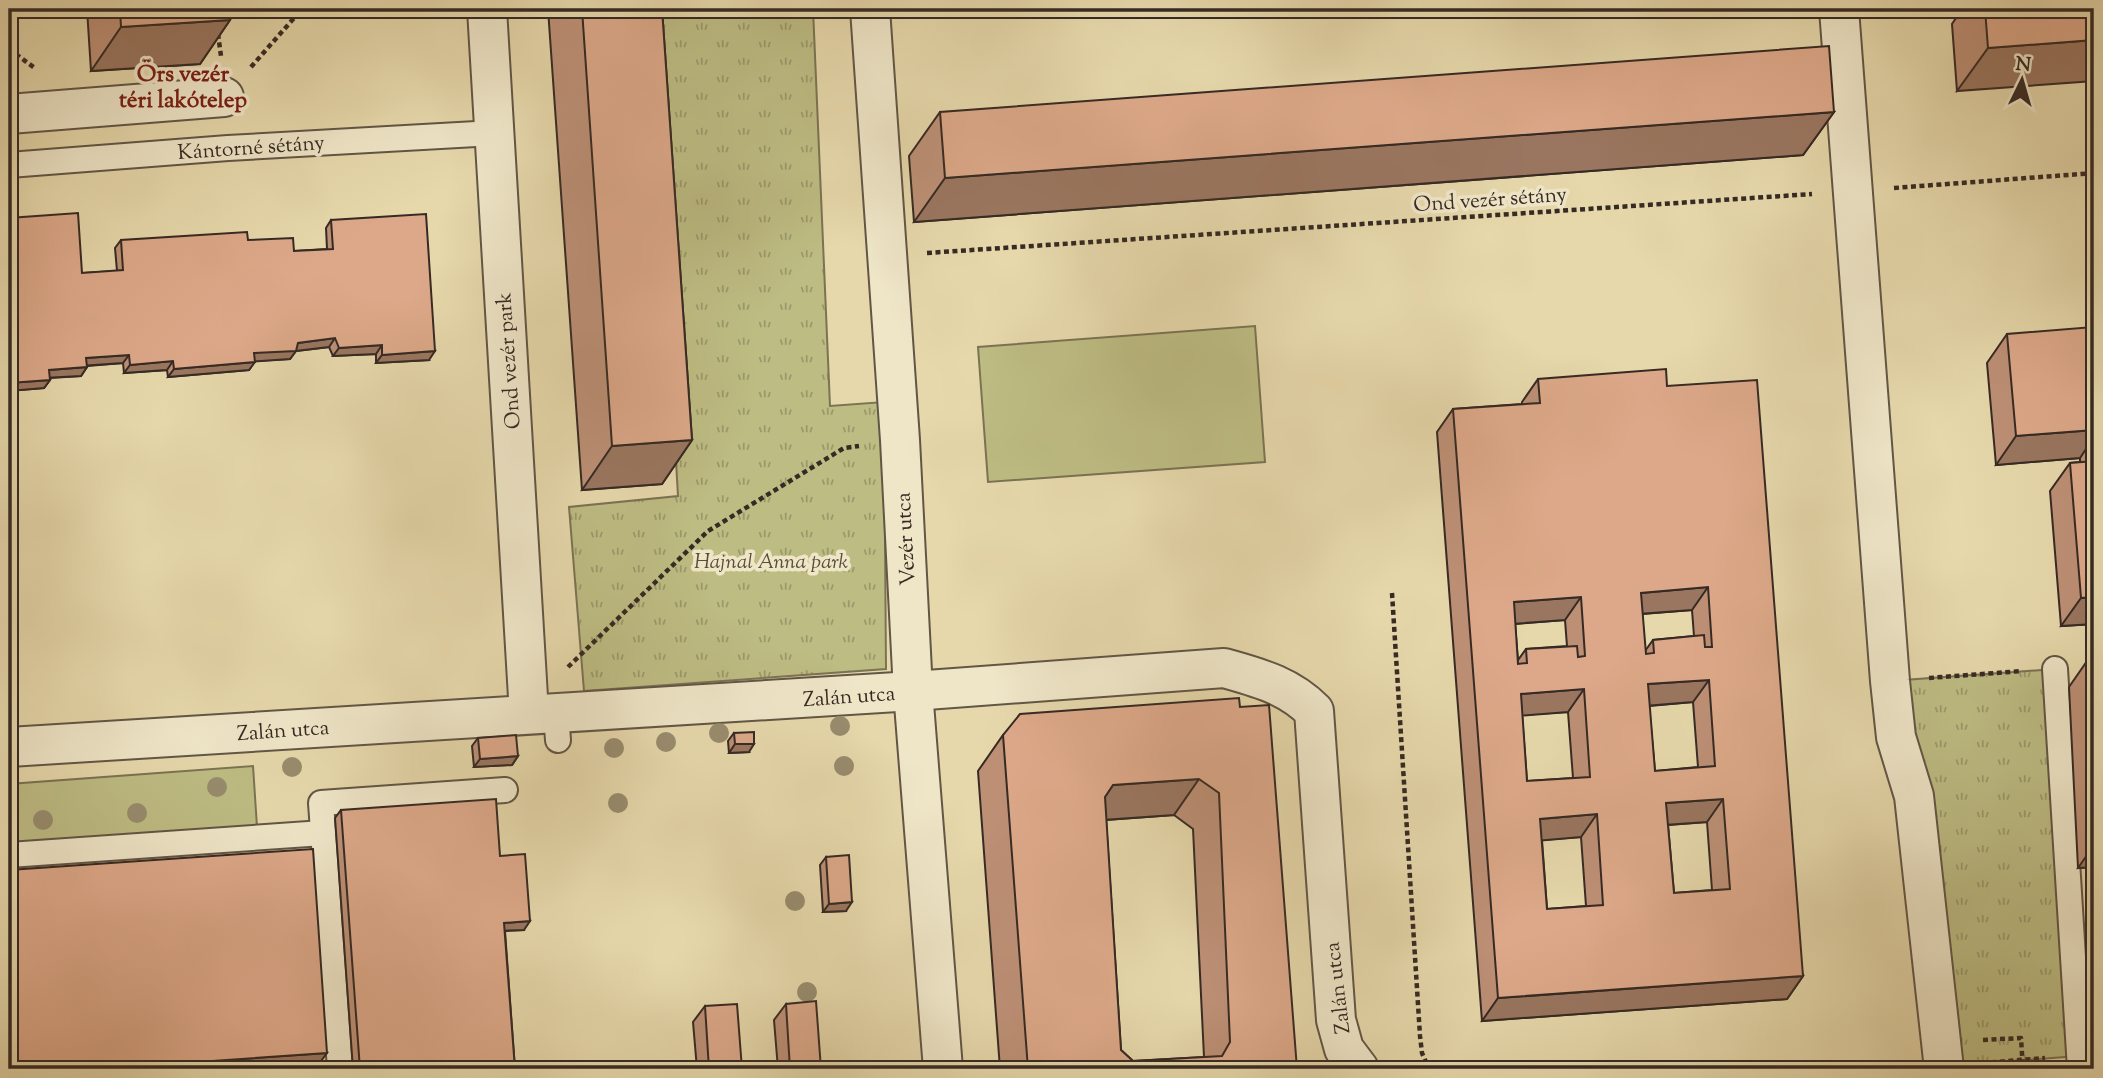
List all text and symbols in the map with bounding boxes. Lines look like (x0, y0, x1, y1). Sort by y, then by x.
north arrow (1988, 46, 2058, 116)
text: N (2015, 51, 2032, 80)
district label: Örs vezér téri lakótelep (119, 59, 247, 118)
street label: Kántorné sétány (177, 129, 326, 169)
street label: Ond vezér sétány (1412, 181, 1568, 221)
street label: Ond vezér park (490, 291, 530, 430)
street label: Vezér utca (890, 491, 924, 586)
park label: Hajnal Anna park (694, 548, 849, 578)
street label: Zalán utca (802, 680, 897, 716)
street label: Zalán utca (236, 714, 331, 750)
street label: Zalán utca (1318, 940, 1360, 1035)

